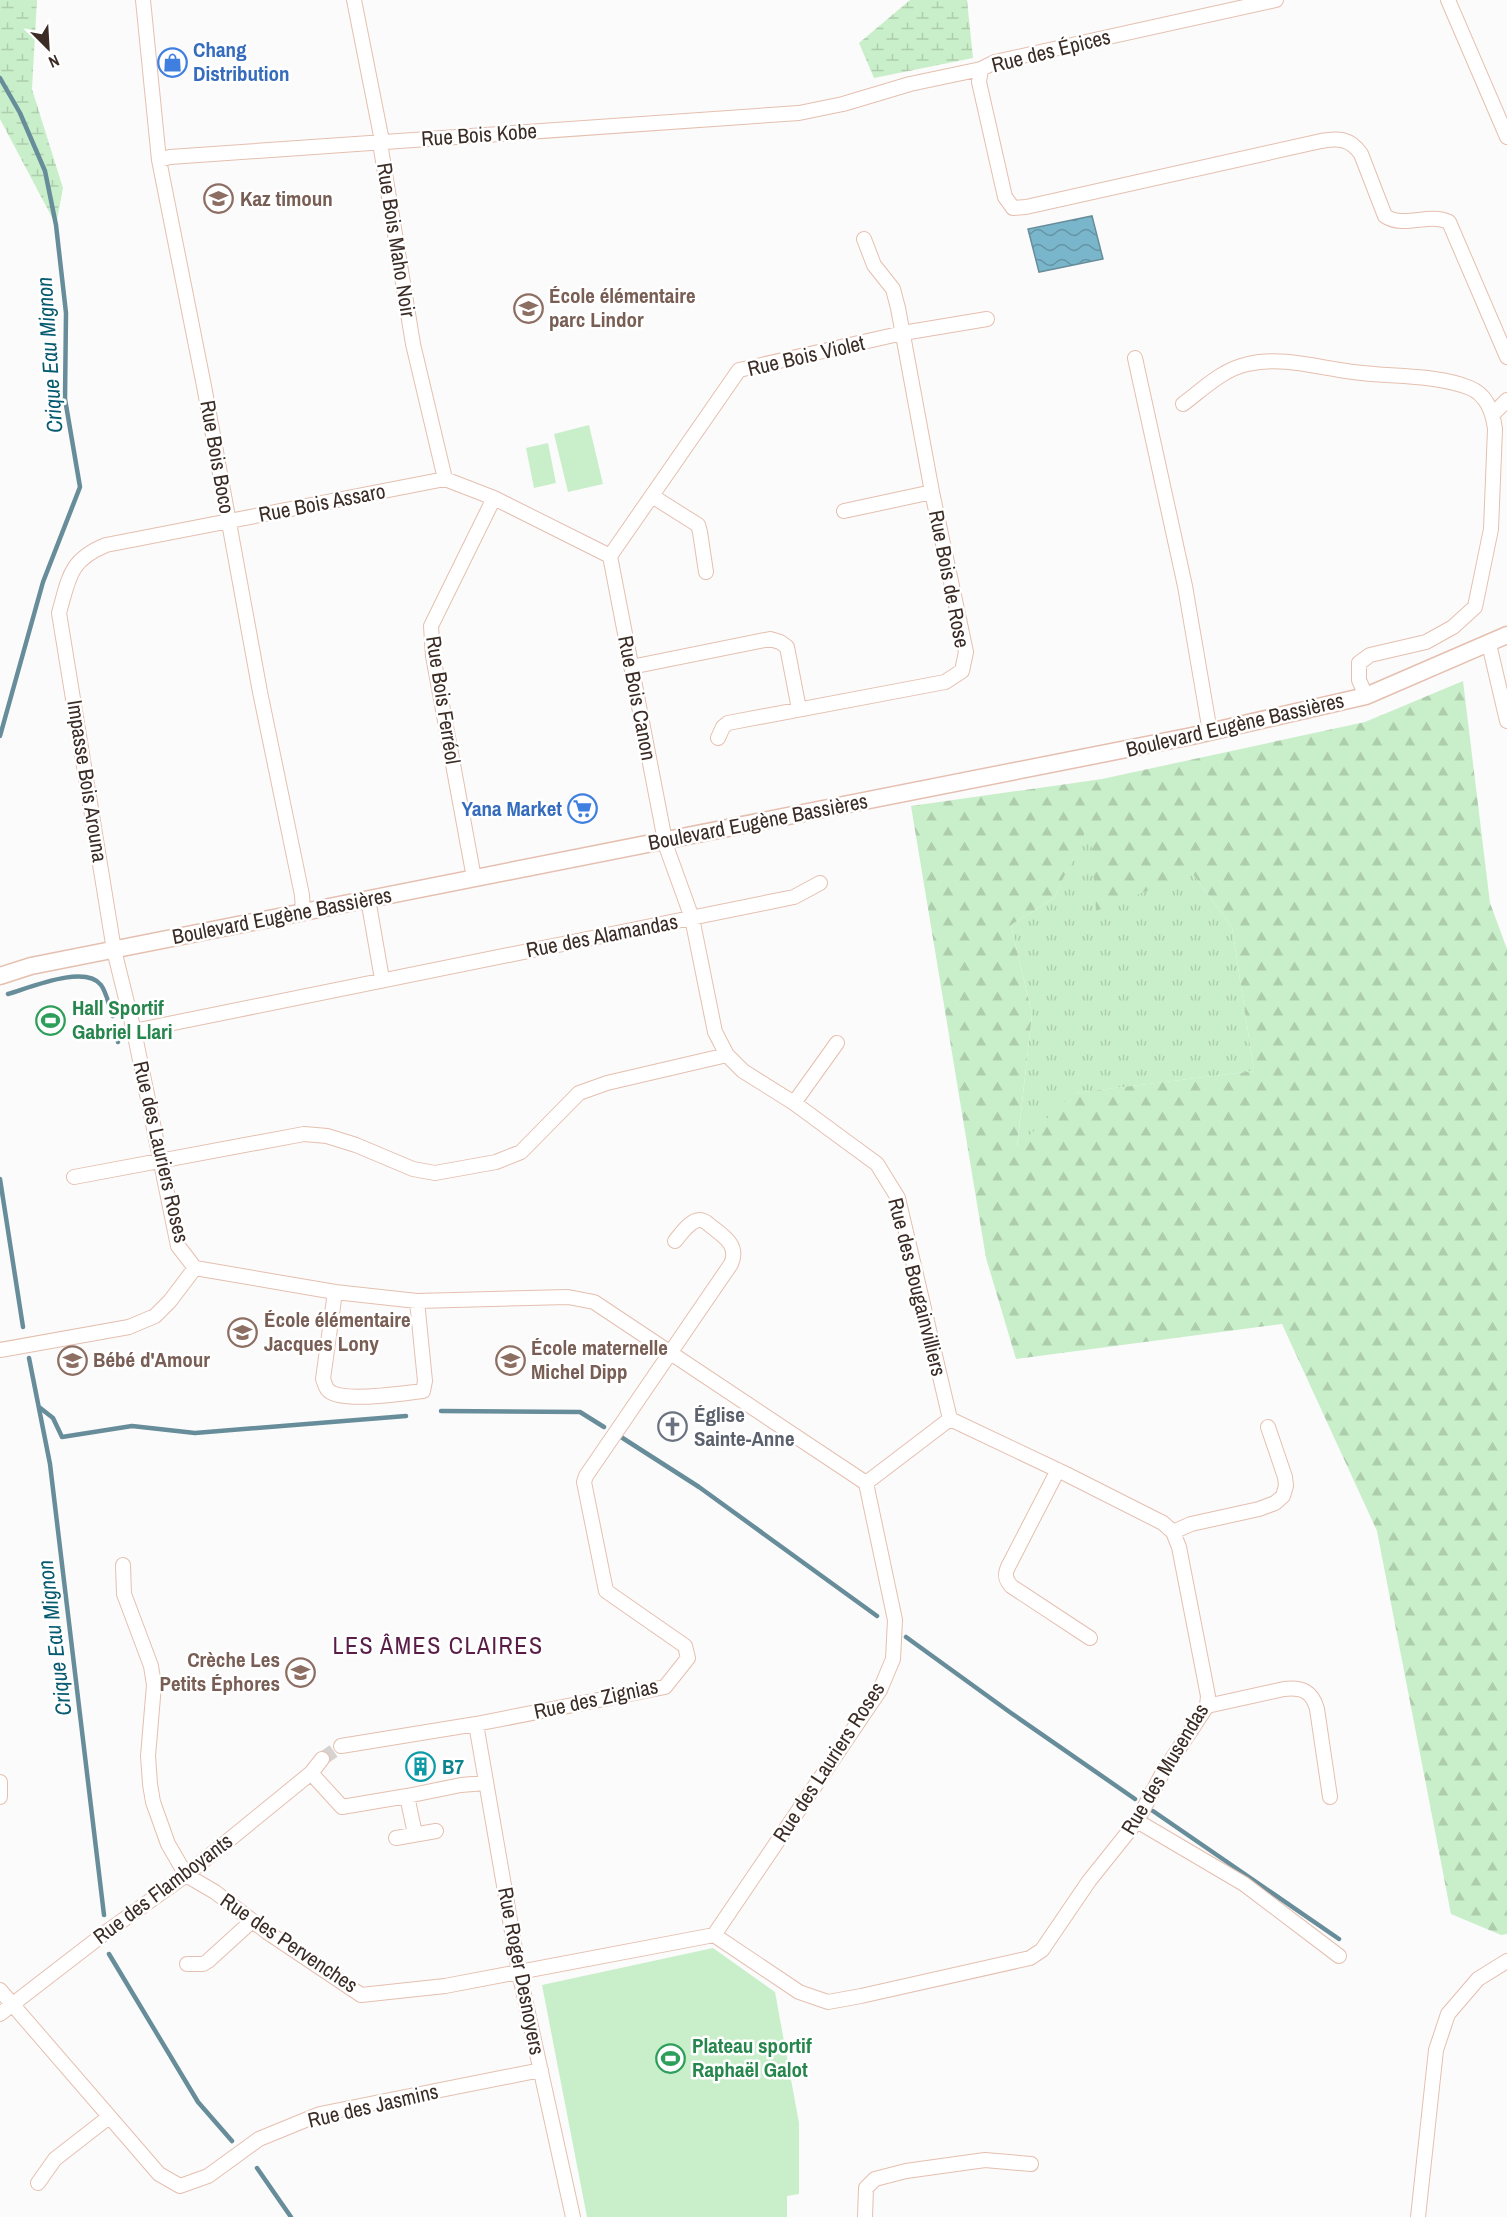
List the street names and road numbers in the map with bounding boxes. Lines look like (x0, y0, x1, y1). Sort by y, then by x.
street label: Rue des Épices (988, 22, 1113, 79)
street label: Rue Bois Kobe (420, 116, 538, 153)
street label: Rue Bois Maho Noir (370, 161, 423, 319)
street label: Rue Bois Violet (744, 328, 868, 383)
street label: Rue Bois Boco (193, 398, 242, 516)
street label: Rue Bois Assaro (256, 476, 388, 529)
street label: Rue Bois de Rose (922, 508, 977, 650)
street label: Rue Bois Canon (611, 633, 664, 763)
street label: Rue Bois Ferréol (419, 634, 468, 766)
street label: Boulevard Eugène Bassières (1123, 685, 1347, 764)
street label: Impasse Bois Arouna (60, 698, 115, 864)
street label: Boulevard Eugène Bassières (646, 786, 870, 857)
street label: Boulevard Eugène Bassières (170, 880, 394, 951)
street label: Rue des Alamandas (523, 907, 680, 964)
street label: Rue des Lauriers Roses (126, 1058, 197, 1246)
street label: Rue des Bougainvilliers (881, 1195, 954, 1379)
street label: Rue des Zignias (531, 1671, 661, 1726)
street label: Rue des Lauriers Roses (766, 1676, 891, 1847)
street label: Rue des Musendas (1114, 1698, 1215, 1840)
street label: Rue des Flamboyants (87, 1827, 238, 1951)
street label: Rue Roger Desnoyers (491, 1885, 552, 2057)
street label: Rue des Pervenches (215, 1886, 364, 1999)
street label: Rue des Jasmins (305, 2076, 441, 2135)

